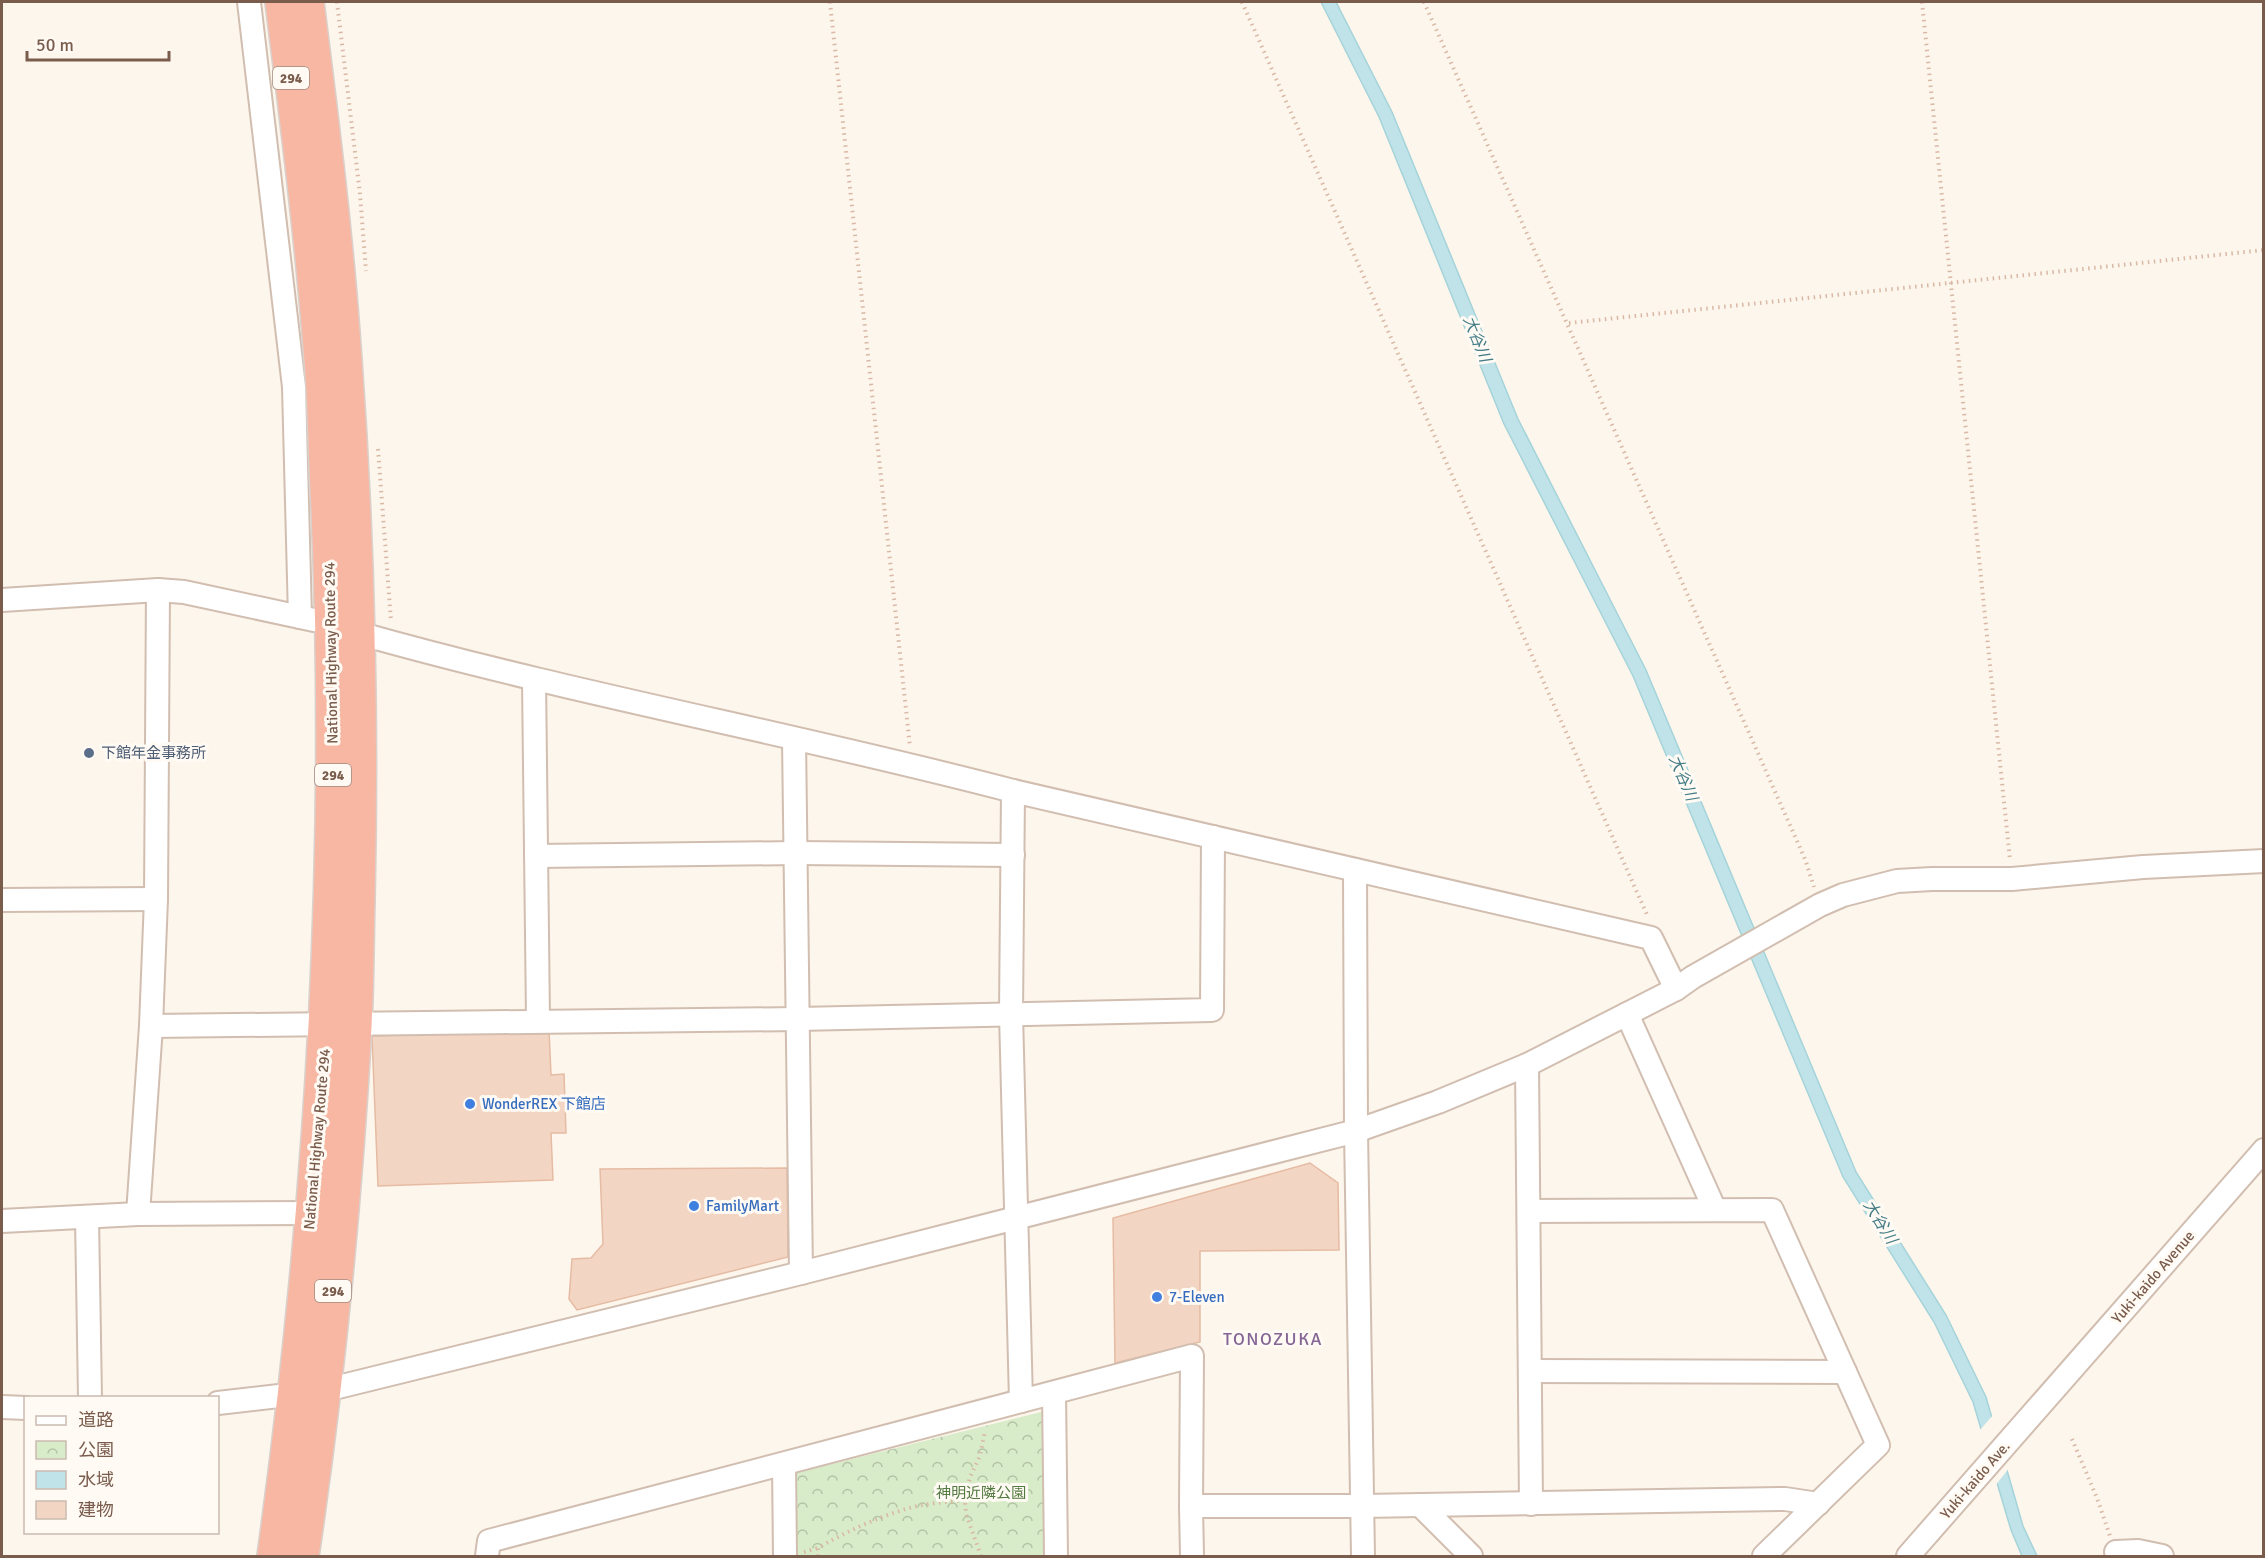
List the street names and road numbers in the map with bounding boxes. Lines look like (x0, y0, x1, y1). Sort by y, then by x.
road number: 294 (273, 67, 309, 89)
street label: National Highway Route 294 (320, 562, 342, 744)
road number: 294 (315, 764, 351, 786)
street label: National Highway Route 294 (300, 1048, 334, 1230)
street label: Yuki-kaido Avenue (2108, 1227, 2198, 1327)
road number: 294 (315, 1280, 351, 1302)
street label: Yuki-kaido Ave. (1936, 1437, 2014, 1523)

